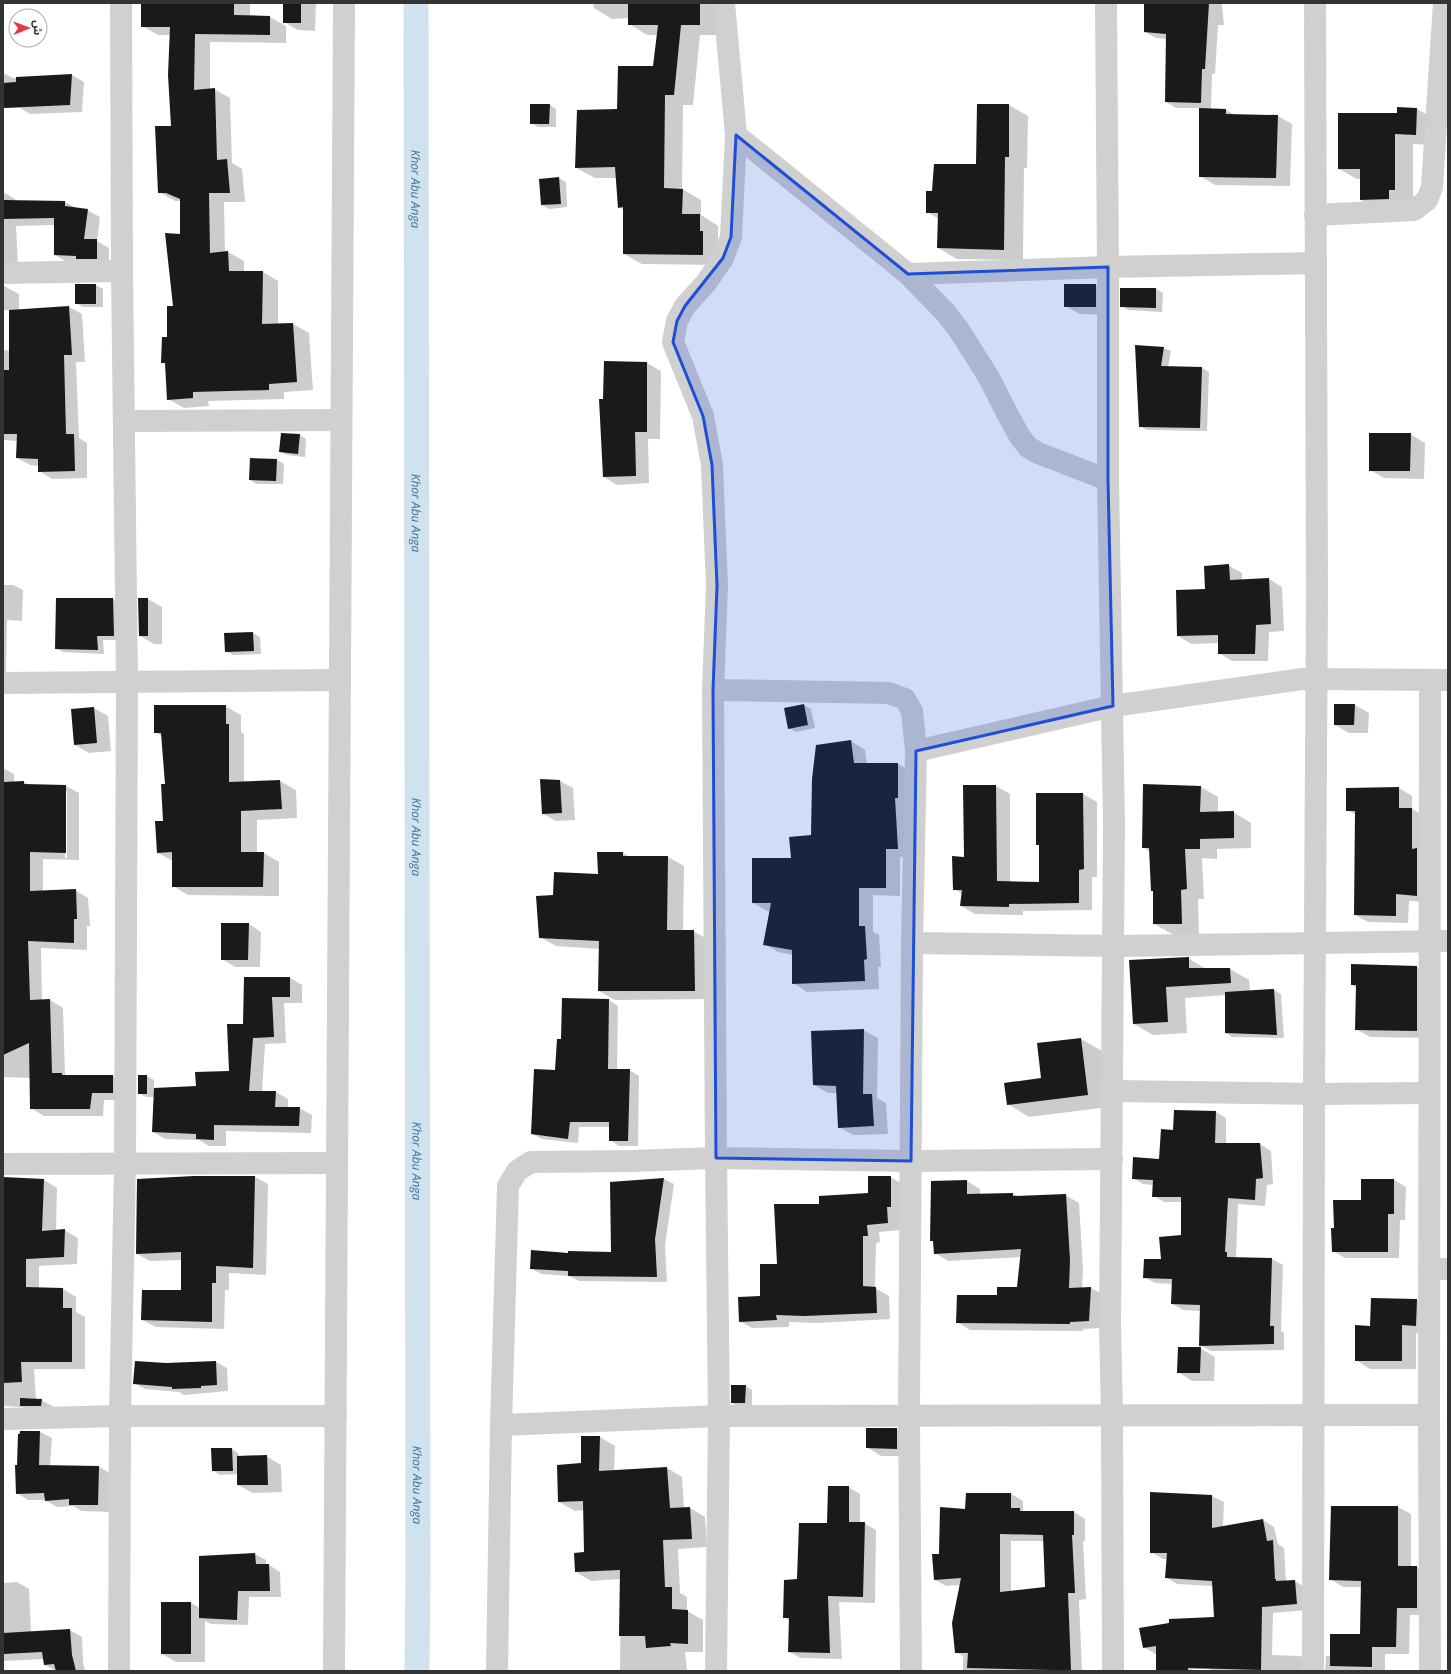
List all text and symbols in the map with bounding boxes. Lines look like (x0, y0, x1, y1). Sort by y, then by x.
north arrow (8, 8, 48, 48)
text: ش (31, 20, 46, 35)
water label: Khor Abu Anga (408, 150, 425, 229)
water label: Khor Abu Anga (408, 474, 425, 553)
water label: Khor Abu Anga (409, 798, 426, 877)
water label: Khor Abu Anga (409, 1122, 426, 1201)
water label: Khor Abu Anga (409, 1446, 426, 1525)

